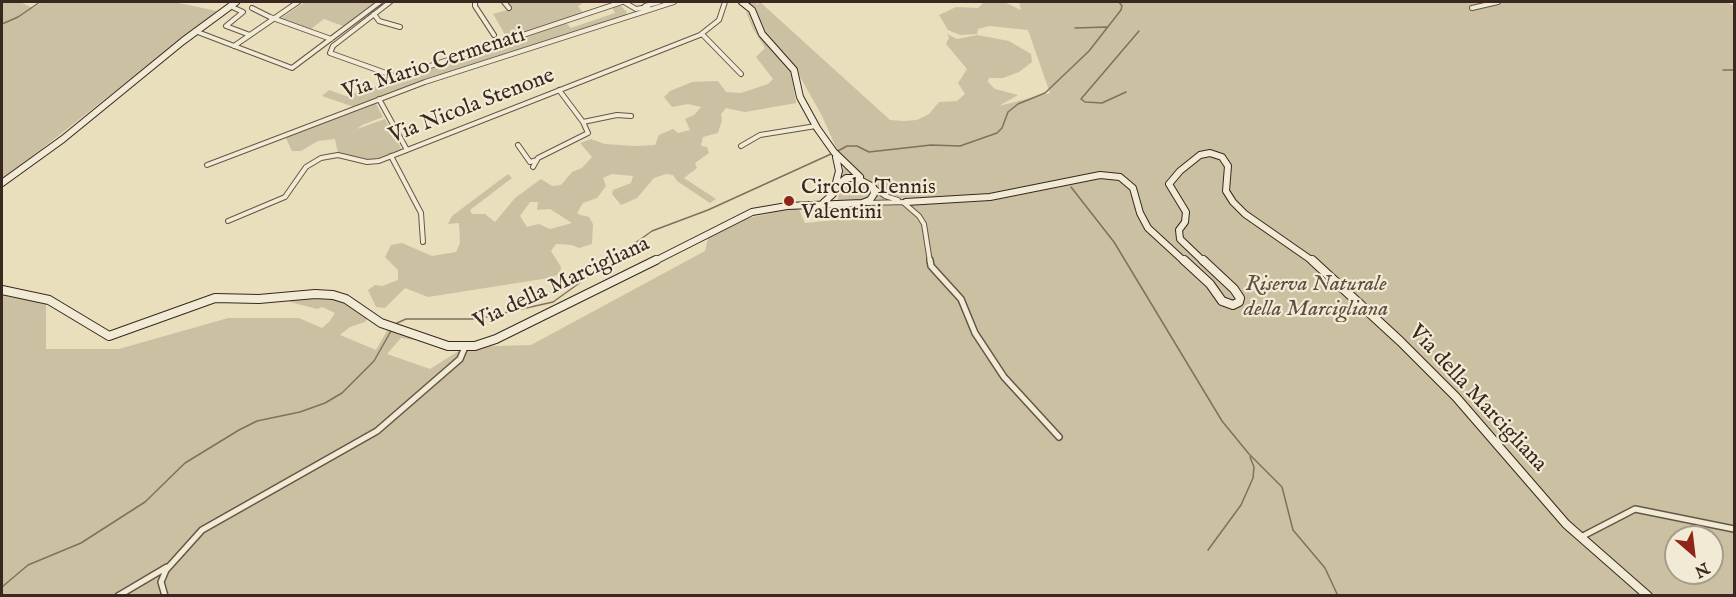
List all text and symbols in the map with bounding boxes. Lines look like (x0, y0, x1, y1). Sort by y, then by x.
street label: Via Mario Cermenati (339, 23, 529, 107)
street label: Via Nicola Stenone (386, 63, 558, 151)
place label: Circolo Tennis Valentini (801, 175, 936, 226)
marker: Circolo Tennis Valentini (782, 194, 796, 208)
street label: Via della Marcigliana (470, 232, 654, 336)
park label: Riserva Naturale della Marcigliana (1244, 272, 1388, 324)
street label: Via della Marcigliana (1402, 320, 1552, 478)
north arrow (1664, 525, 1724, 585)
text: N (1691, 557, 1712, 581)

